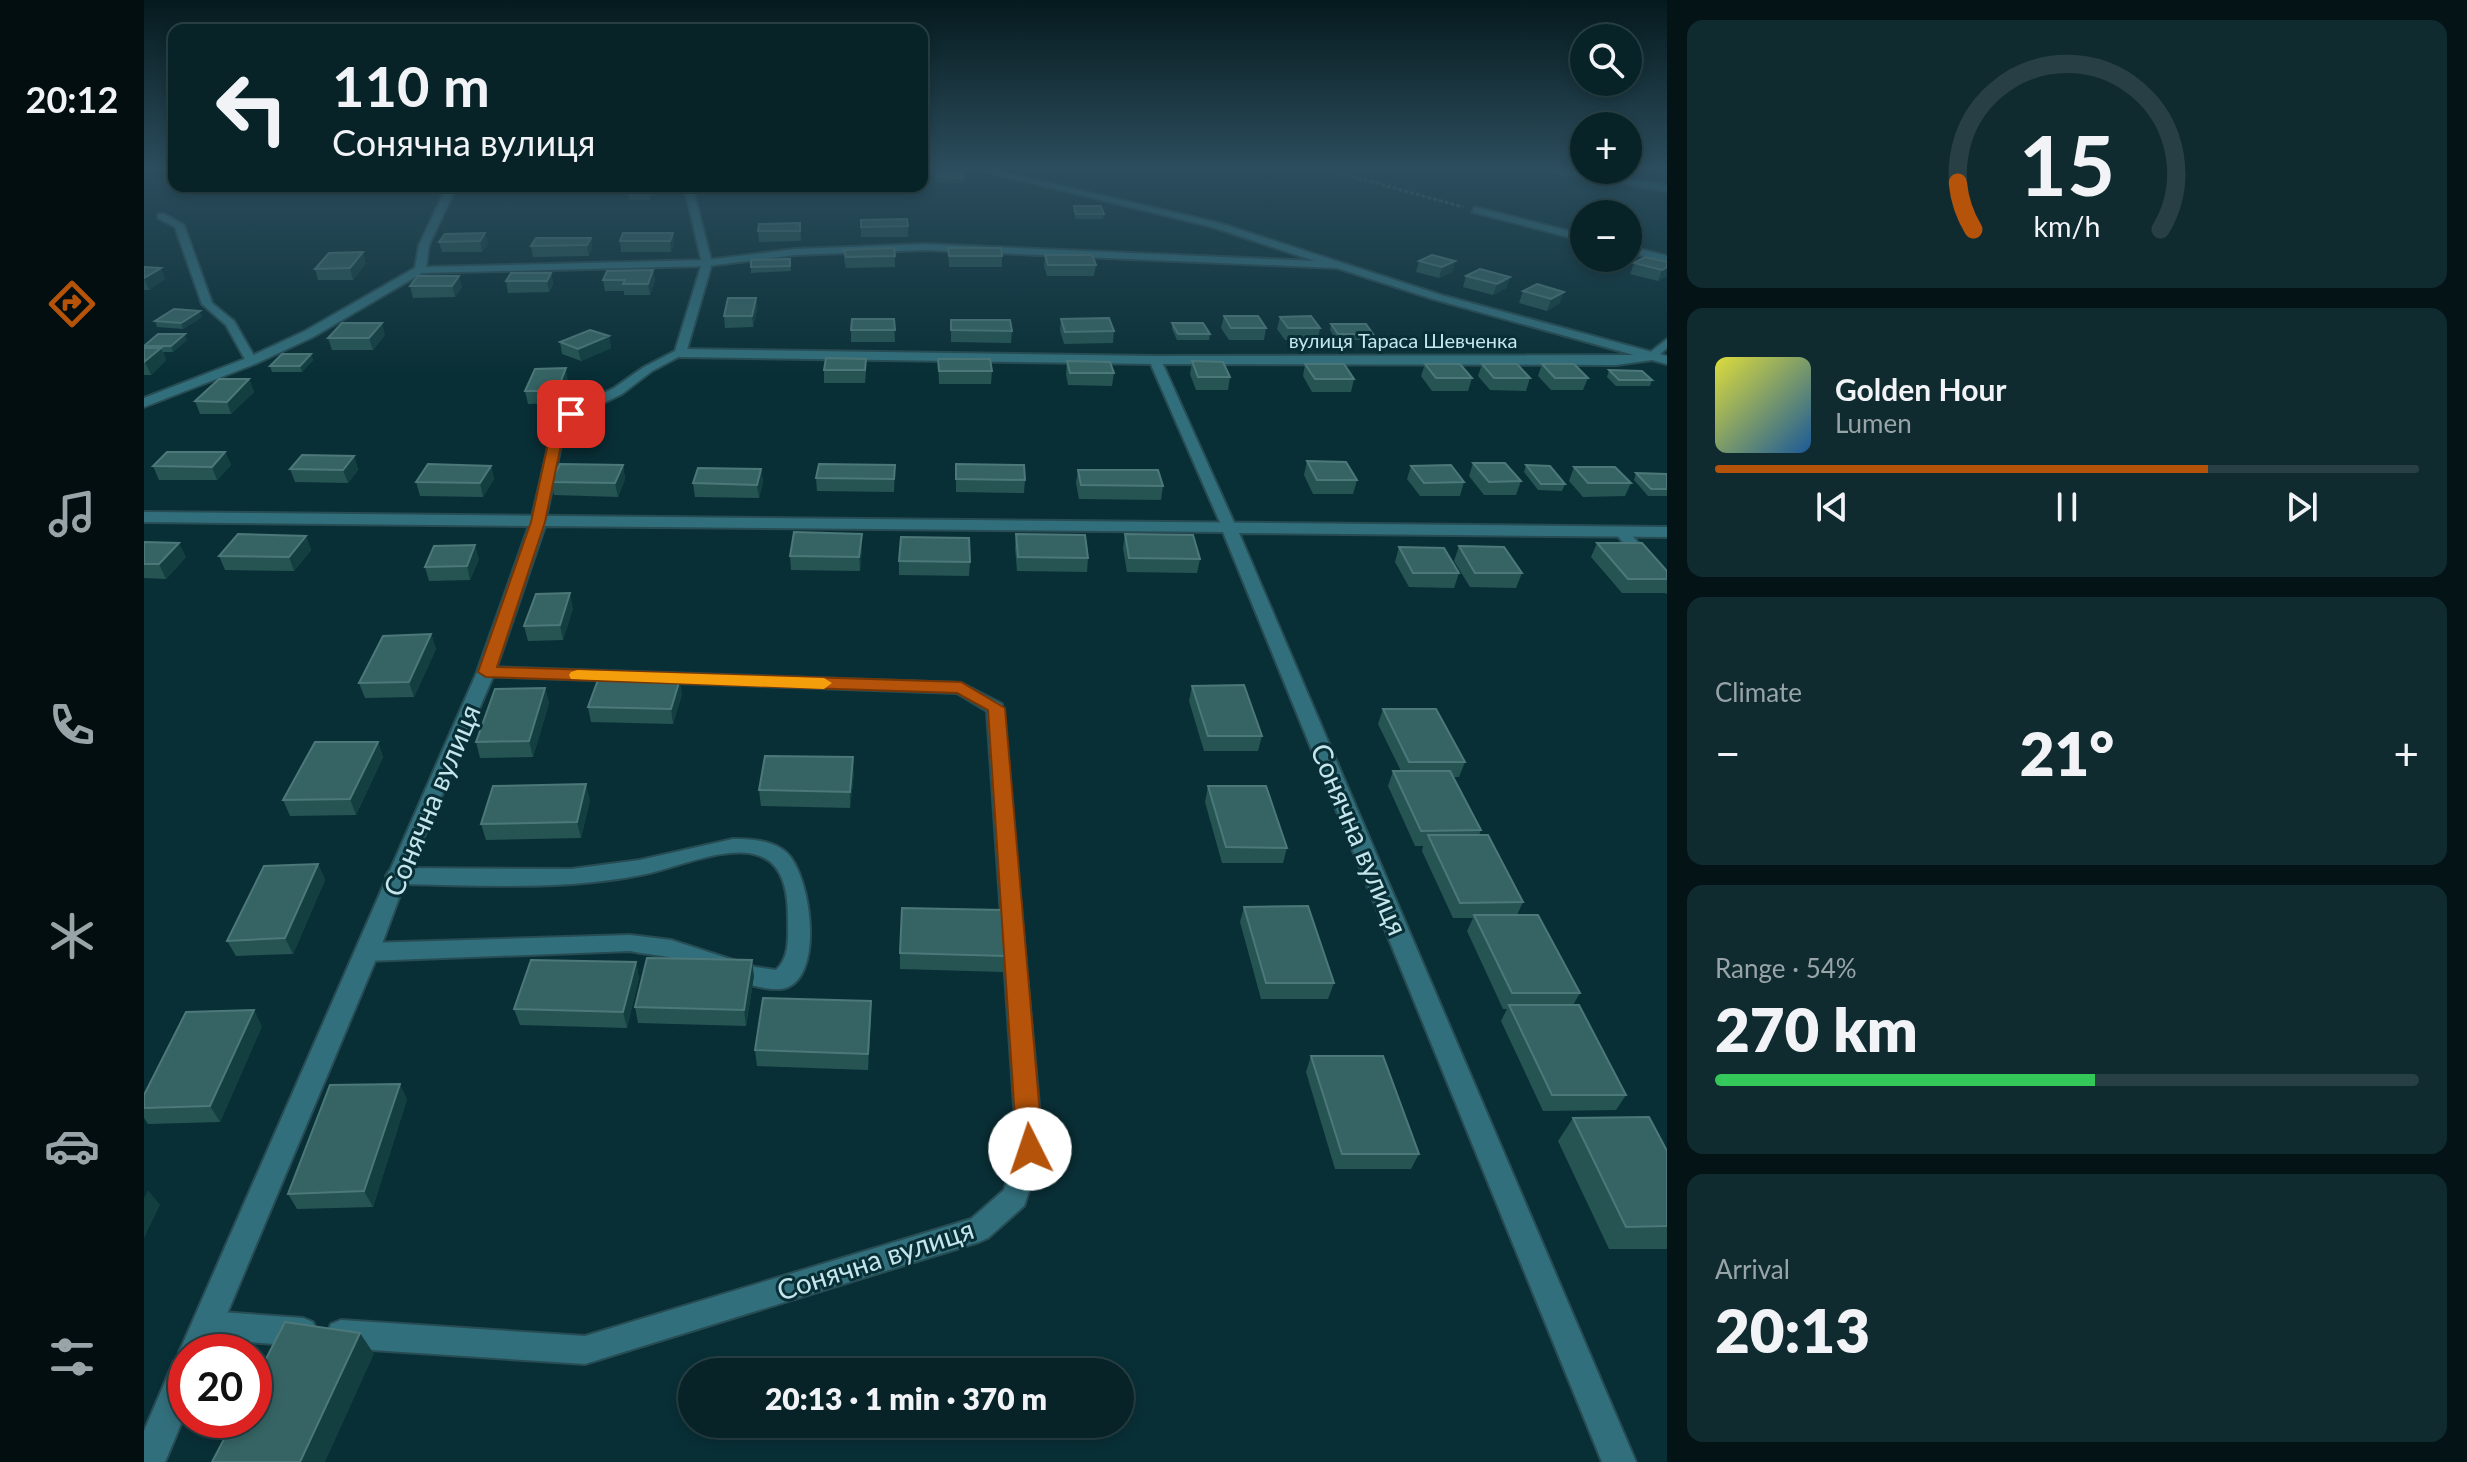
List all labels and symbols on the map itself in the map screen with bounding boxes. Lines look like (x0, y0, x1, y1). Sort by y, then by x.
street label: вулиця Тараса Шевченка (1289, 328, 1517, 352)
pin (537, 380, 605, 448)
street label: Сонячна вулиця (375, 699, 487, 901)
street label: Сонячна вулиця (1304, 738, 1416, 940)
position arrow (988, 1107, 1072, 1191)
street label: Сонячна вулиця (772, 1211, 978, 1307)
speed limit sign: 20 (168, 1334, 272, 1438)

